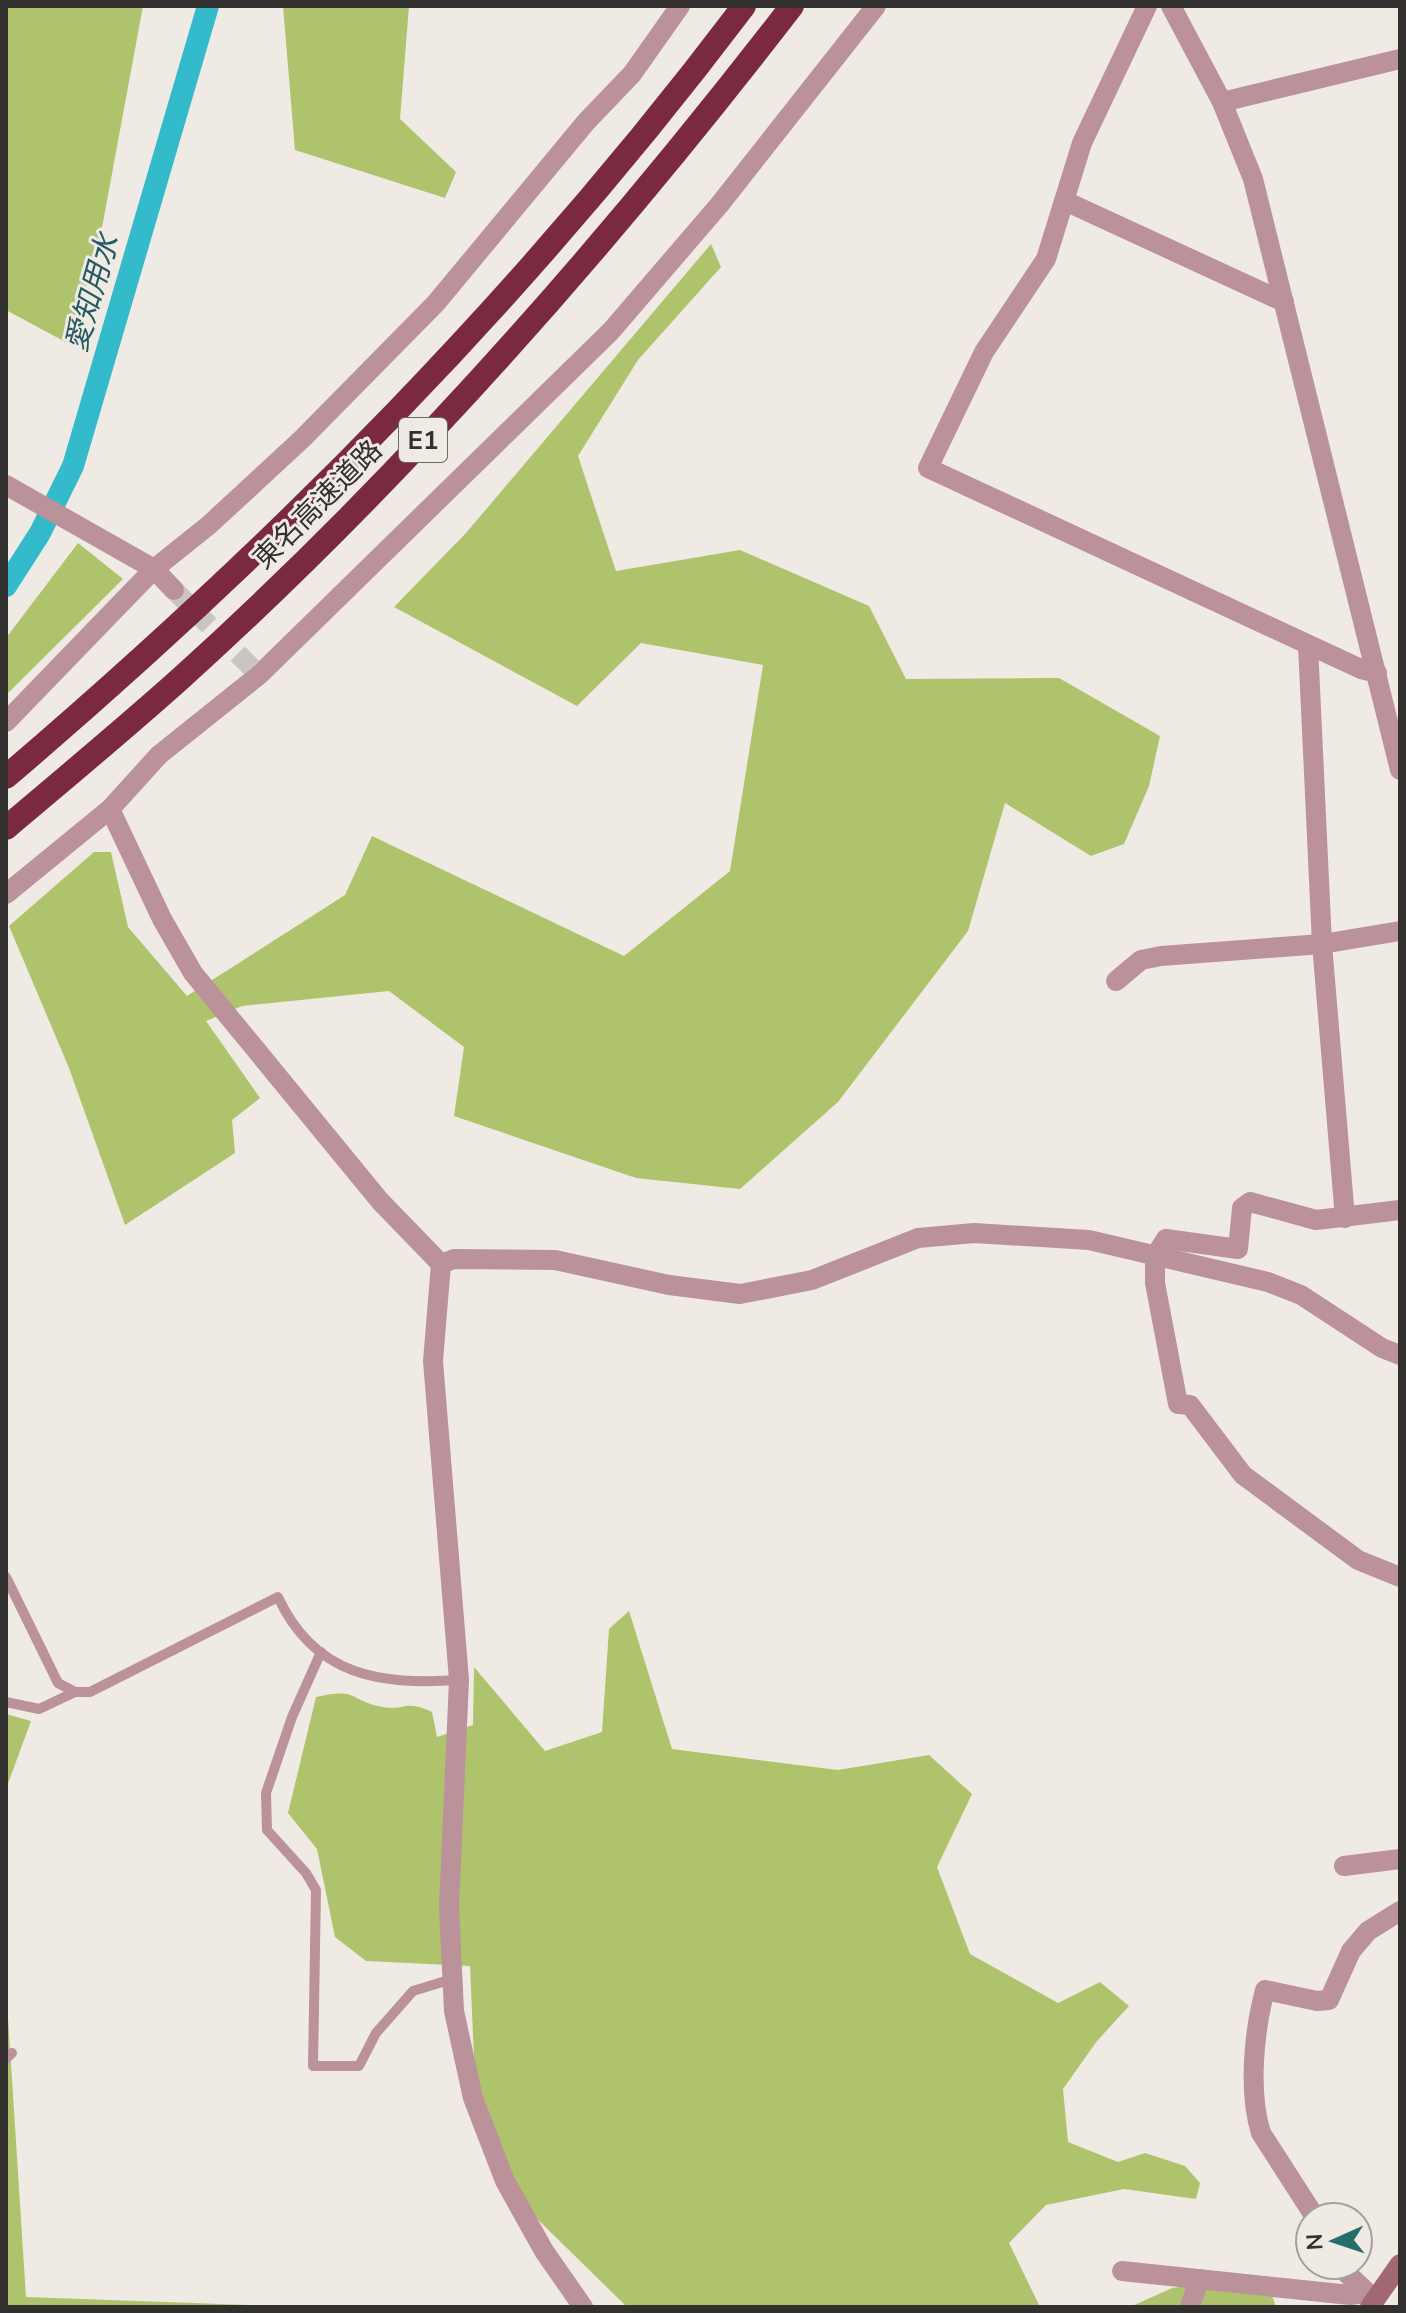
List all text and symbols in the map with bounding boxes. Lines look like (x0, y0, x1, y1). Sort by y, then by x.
water label: 愛知用水 (56, 227, 130, 356)
road number: E1 (399, 418, 447, 462)
street label: 東名高速道路 (245, 432, 391, 578)
north arrow (1294, 2201, 1374, 2281)
text: N (1300, 2233, 1330, 2251)

